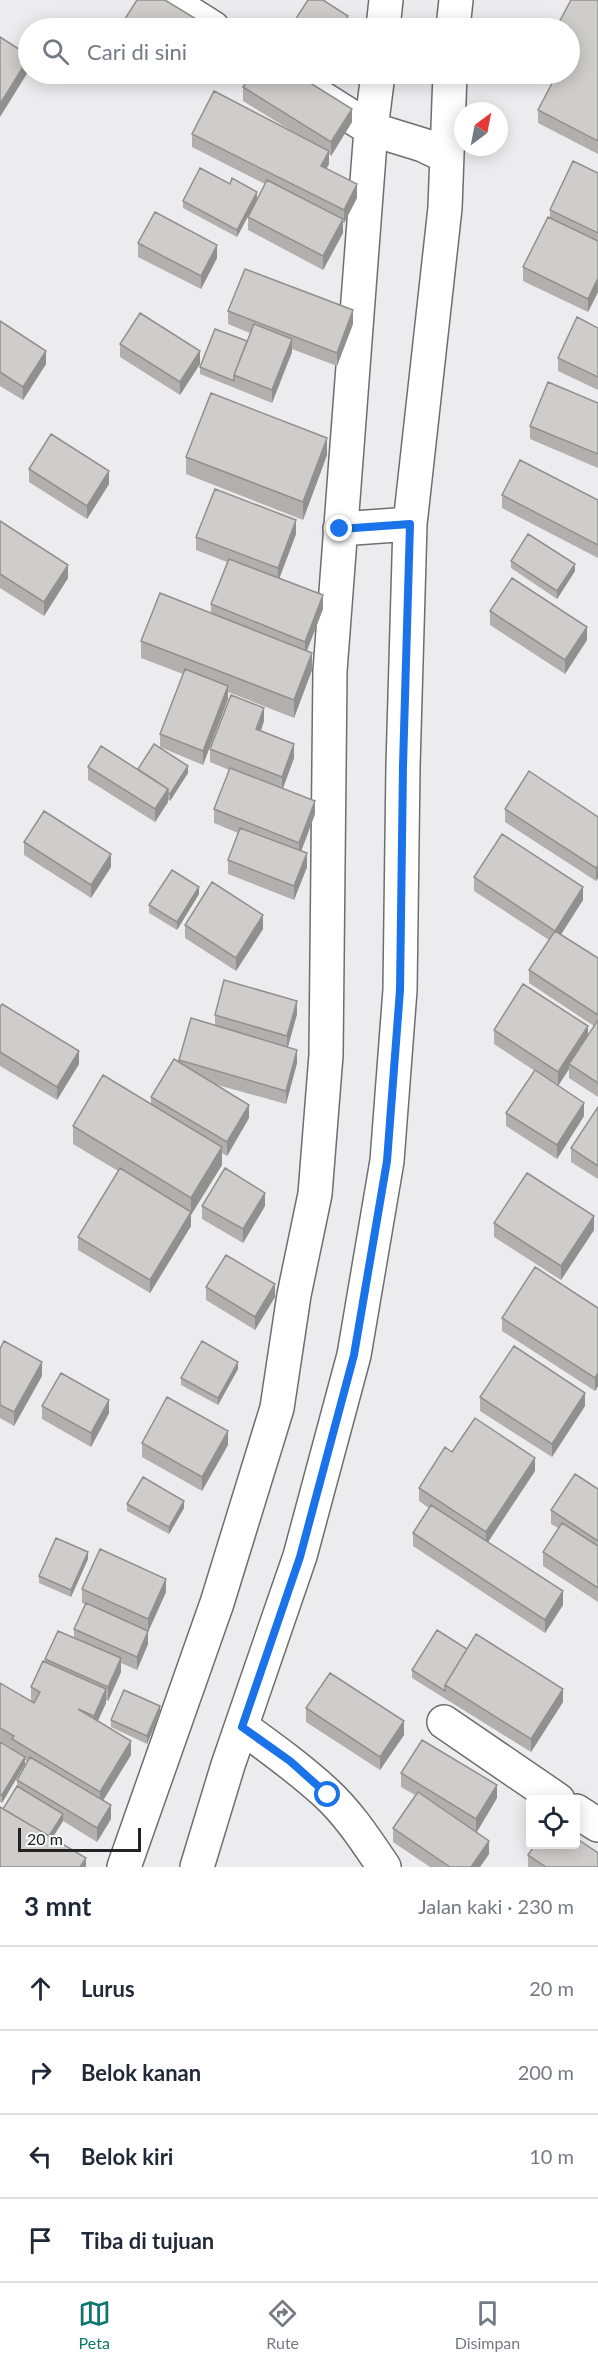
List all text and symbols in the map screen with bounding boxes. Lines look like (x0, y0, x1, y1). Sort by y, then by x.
search box (18, 18, 580, 84)
icon: search (39, 35, 72, 68)
text: Cari di sini (87, 38, 187, 65)
north arrow (454, 102, 508, 156)
route end (326, 515, 352, 541)
route start (314, 1781, 340, 1807)
map controls (526, 1795, 580, 1849)
button: locate (526, 1795, 580, 1849)
scale bar (18, 1825, 141, 1852)
text: 20 m (27, 1829, 63, 1848)
text: 3 mnt (24, 1890, 91, 1922)
text: Jalan kaki · 230 m (418, 1894, 574, 1918)
icon: ahead (24, 1972, 57, 2005)
text: Lurus (81, 1975, 135, 2002)
text: 20 m (529, 1976, 574, 2000)
icon: right (24, 2056, 57, 2089)
text: Belok kanan (81, 2059, 201, 2086)
text: 200 m (518, 2060, 574, 2084)
icon: left (24, 2140, 57, 2173)
text: Belok kiri (81, 2143, 173, 2170)
text: 10 m (529, 2144, 574, 2168)
icon: arrive (24, 2224, 57, 2257)
text: Tiba di tujuan (81, 2227, 214, 2254)
tab: Peta (78, 2297, 111, 2352)
tab: Rute (266, 2297, 299, 2352)
tab: Disimpan (455, 2297, 520, 2352)

